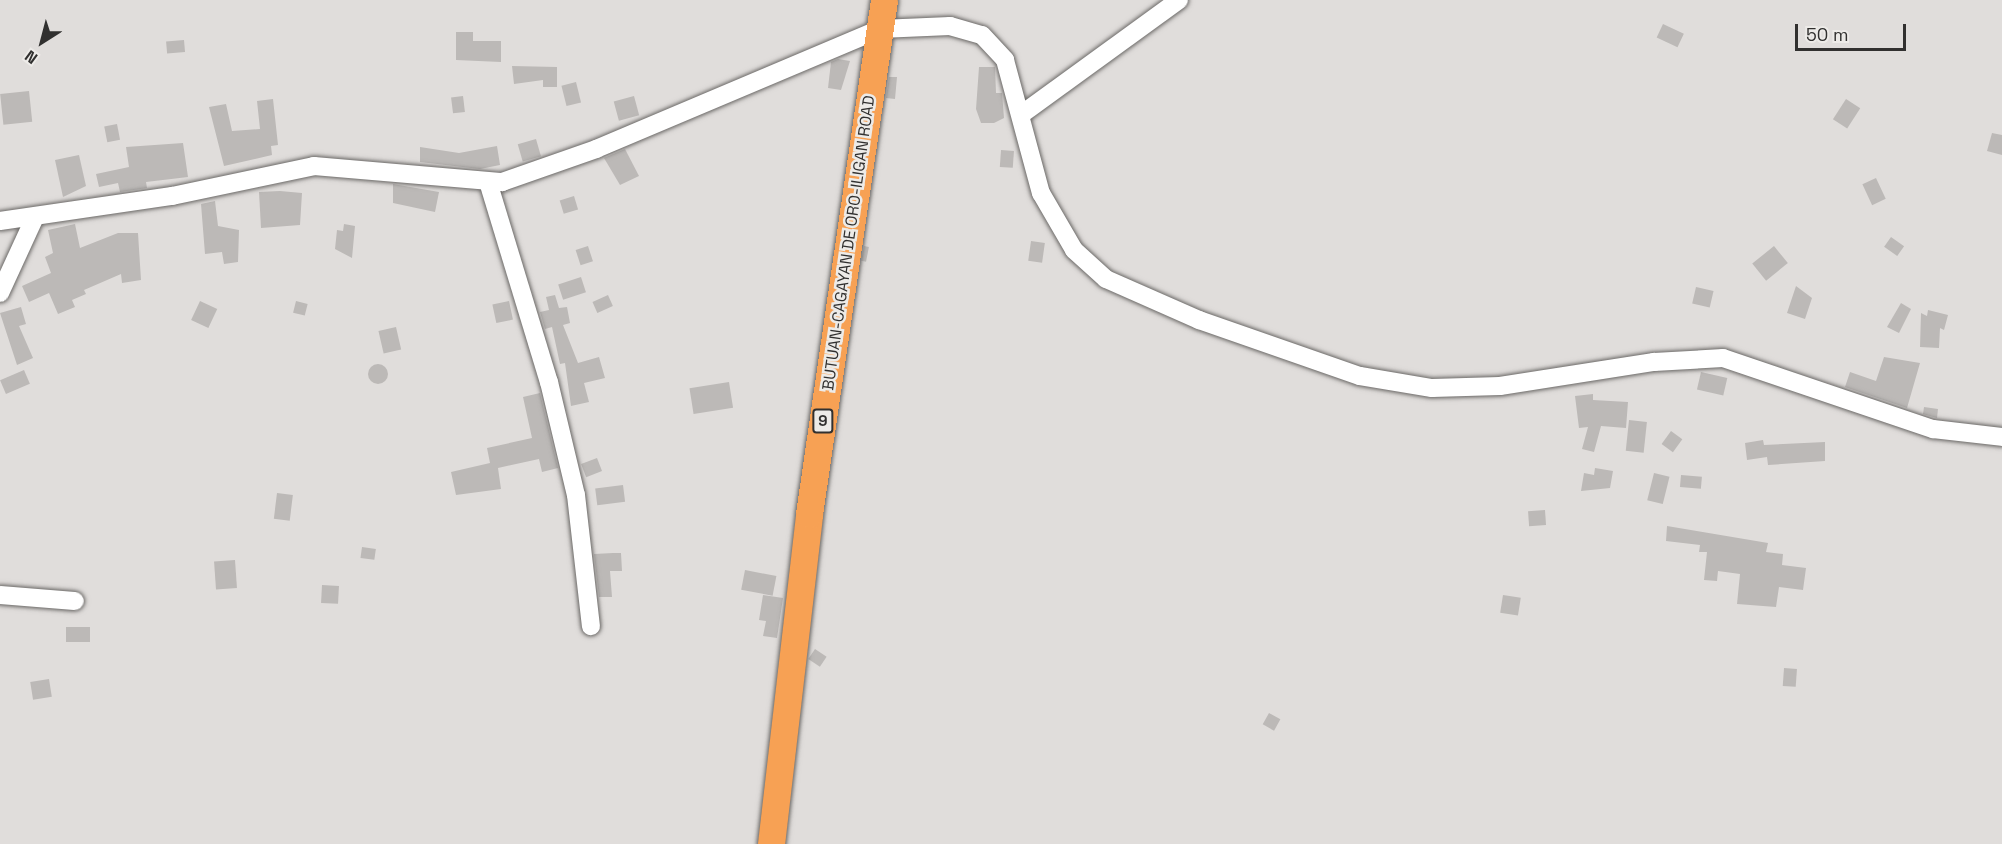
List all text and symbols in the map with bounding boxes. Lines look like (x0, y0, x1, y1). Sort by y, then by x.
north arrow (12, 12, 72, 72)
scale bar (1798, 12, 1909, 50)
text: 50 m (1806, 23, 1848, 46)
text: N (21, 45, 42, 69)
street label: BUTUAN-CAGAYAN DE ORO-ILIGAN ROAD (819, 94, 879, 392)
road number: 9 (811, 409, 835, 433)

